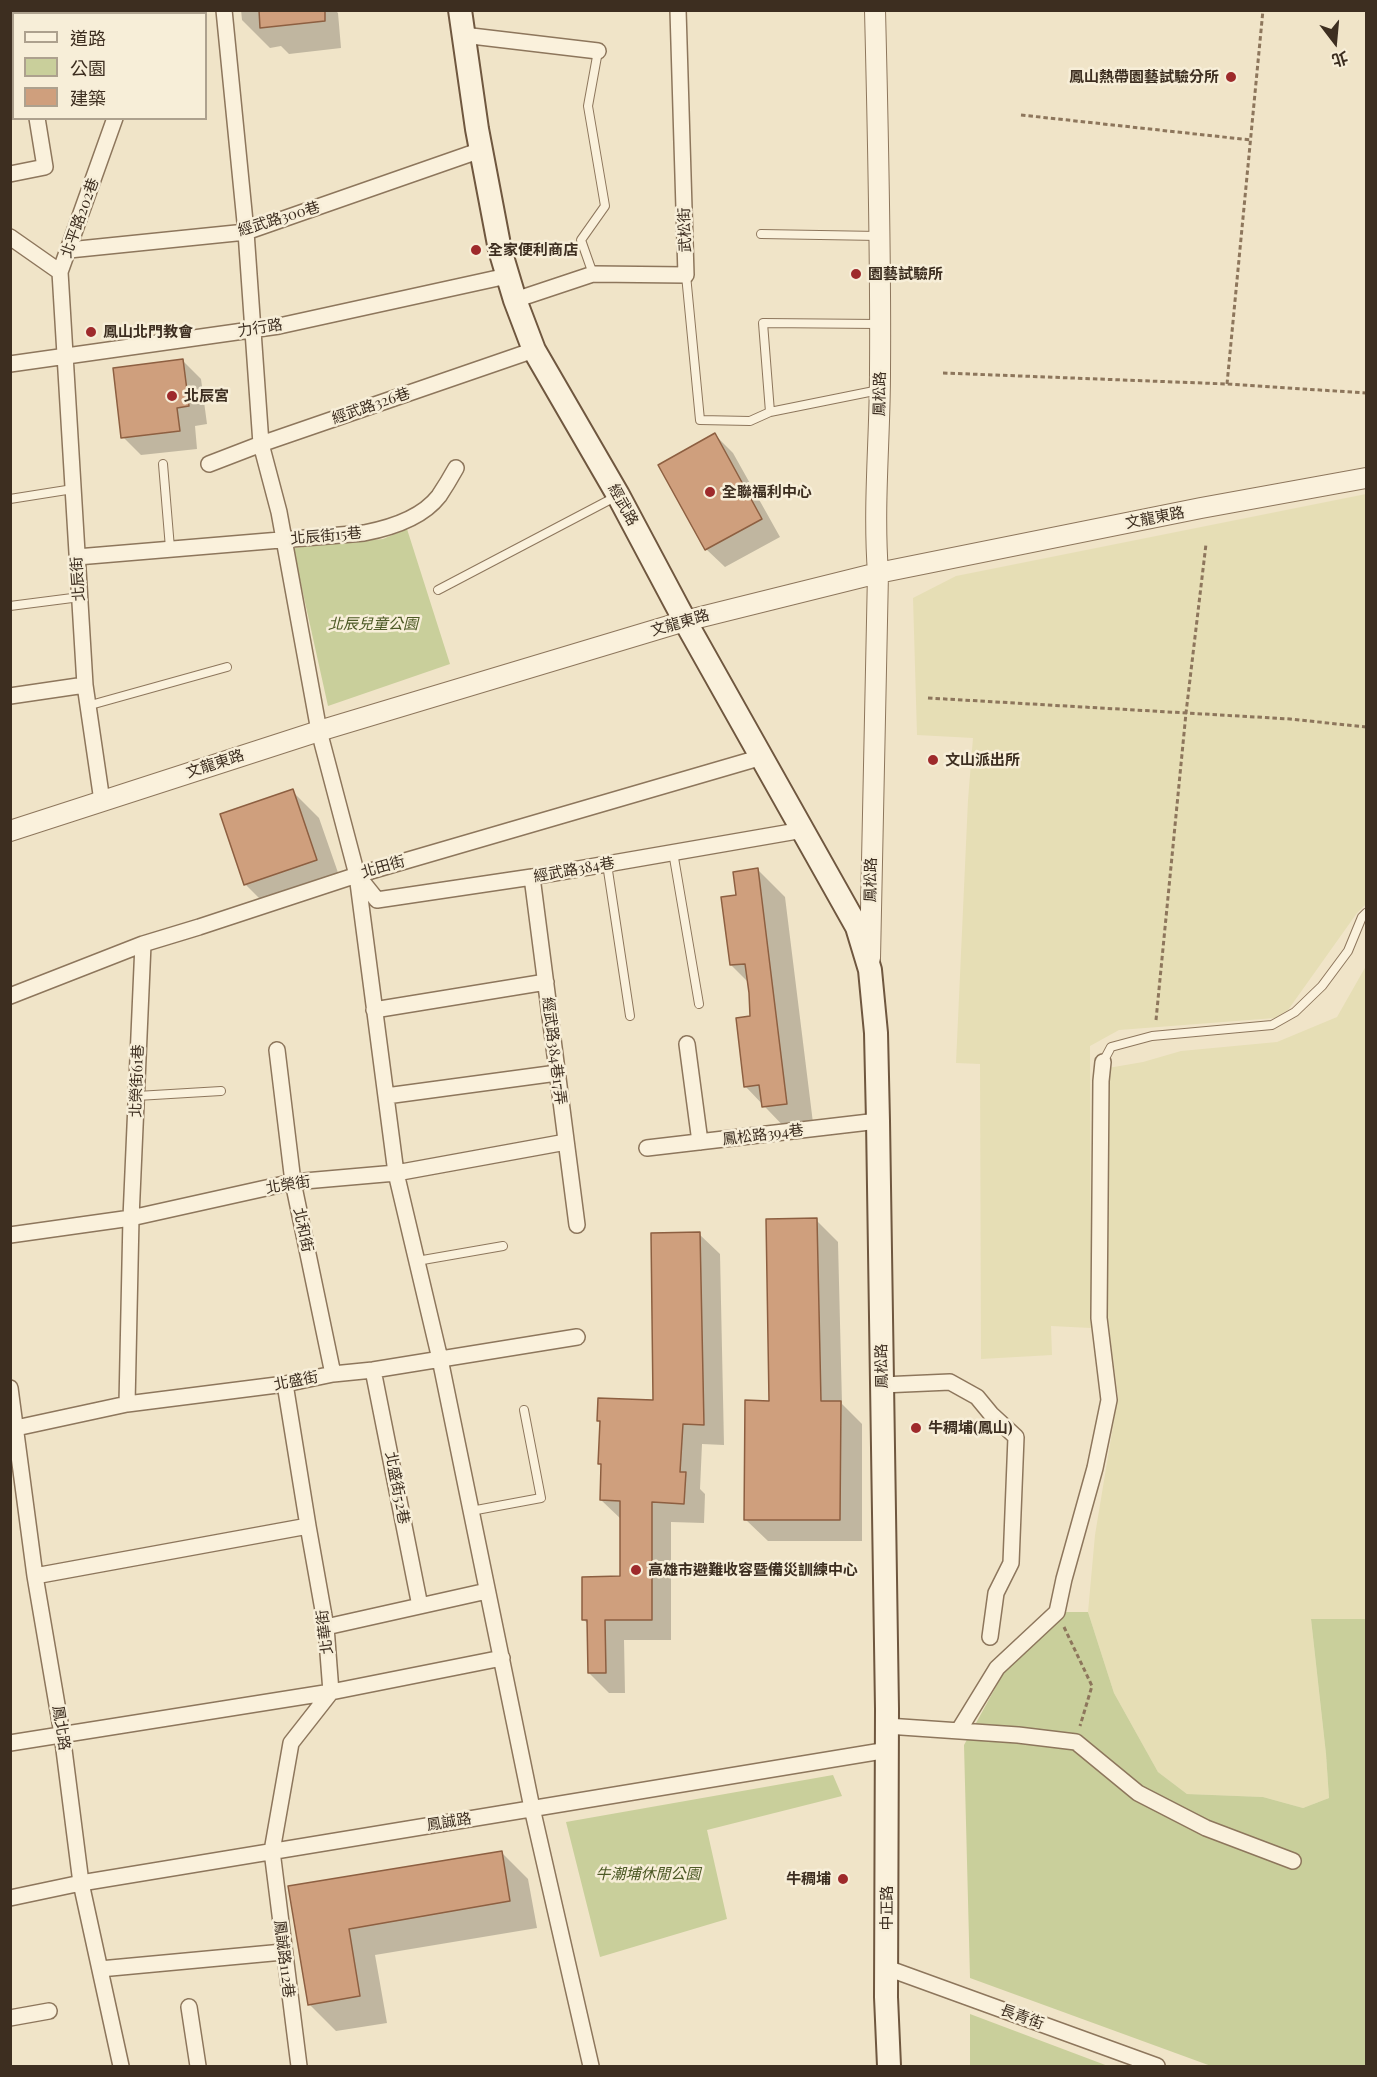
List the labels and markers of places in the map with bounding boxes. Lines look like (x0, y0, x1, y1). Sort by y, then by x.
place label: 鳳山熱帶園藝試驗分所 (1069, 68, 1219, 86)
marker: 鳳山熱帶園藝試驗分所 (1224, 70, 1238, 84)
place label: 全家便利商店 (488, 241, 578, 259)
marker: 全家便利商店 (469, 243, 483, 257)
place label: 園藝試驗所 (868, 265, 943, 283)
marker: 園藝試驗所 (849, 267, 863, 281)
place label: 鳳山北門教會 (103, 323, 193, 341)
marker: 鳳山北門教會 (84, 325, 98, 339)
place label: 北辰宮 (184, 387, 229, 405)
marker: 北辰宮 (165, 389, 179, 403)
place label: 全聯福利中心 (722, 483, 812, 501)
marker: 全聯福利中心 (703, 485, 717, 499)
place label: 文山派出所 (945, 751, 1020, 769)
marker: 文山派出所 (926, 753, 940, 767)
place label: 牛稠埔(鳳山) (928, 1419, 1013, 1437)
marker: 牛稠埔(鳳山) (909, 1421, 923, 1435)
place label: 高雄市避難收容暨備災訓練中心 (648, 1561, 858, 1579)
marker: 高雄市避難收容暨備災訓練中心 (629, 1563, 643, 1577)
place label: 牛稠埔 (786, 1870, 831, 1888)
marker: 牛稠埔 (836, 1872, 850, 1886)

